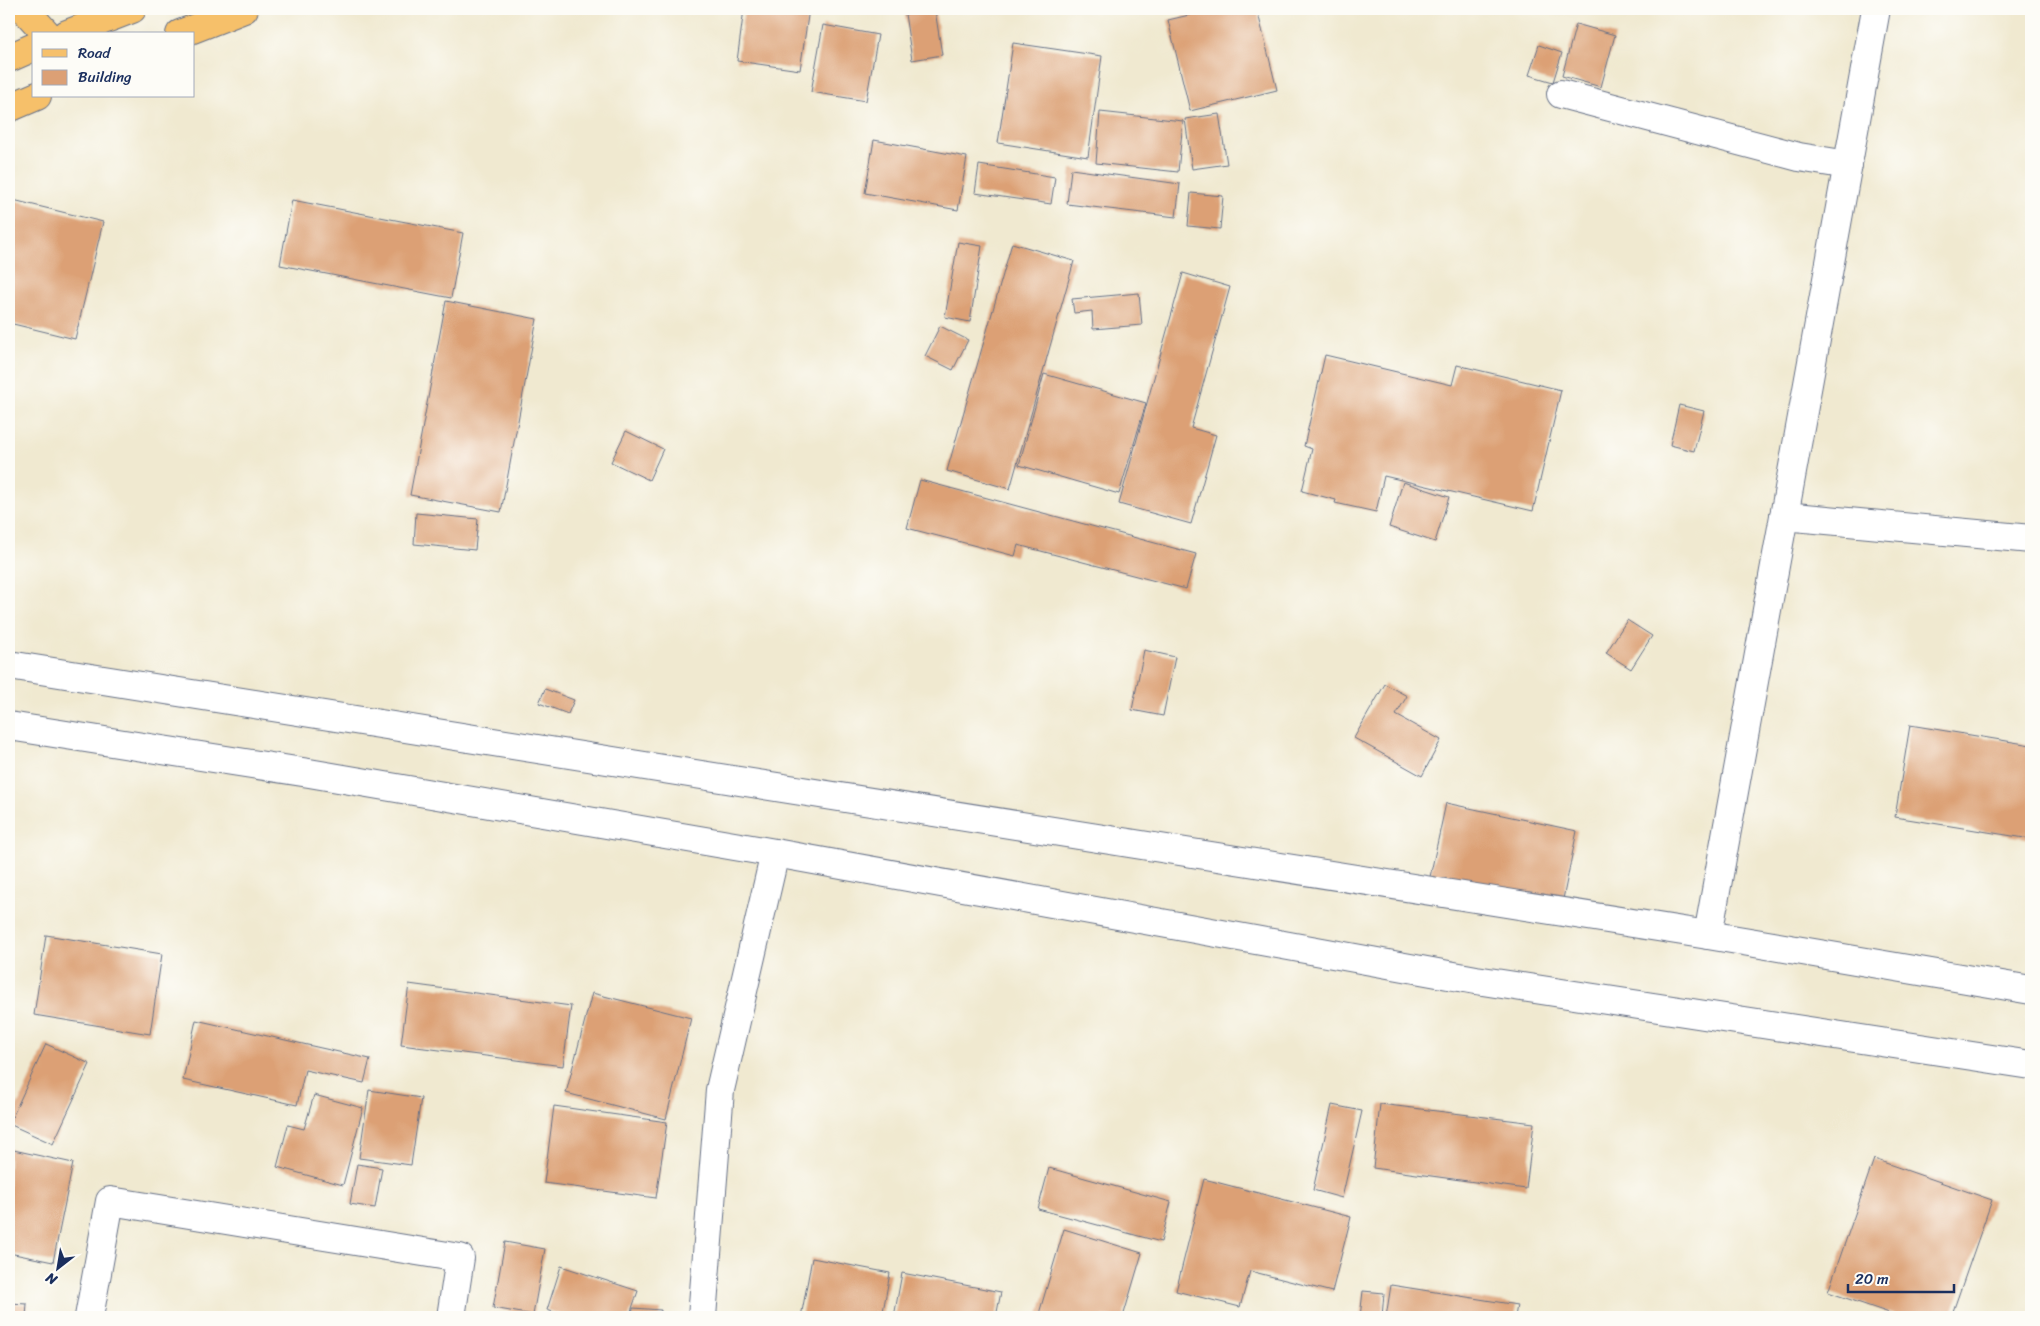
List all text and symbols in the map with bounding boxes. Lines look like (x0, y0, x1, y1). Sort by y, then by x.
legend (32, 32, 195, 98)
text: Road (78, 40, 111, 66)
text: Building (78, 64, 132, 90)
north arrow (32, 1244, 82, 1294)
scale bar (1848, 1261, 1954, 1293)
text: N (41, 1265, 63, 1292)
text: 20 m (1855, 1266, 1889, 1292)

